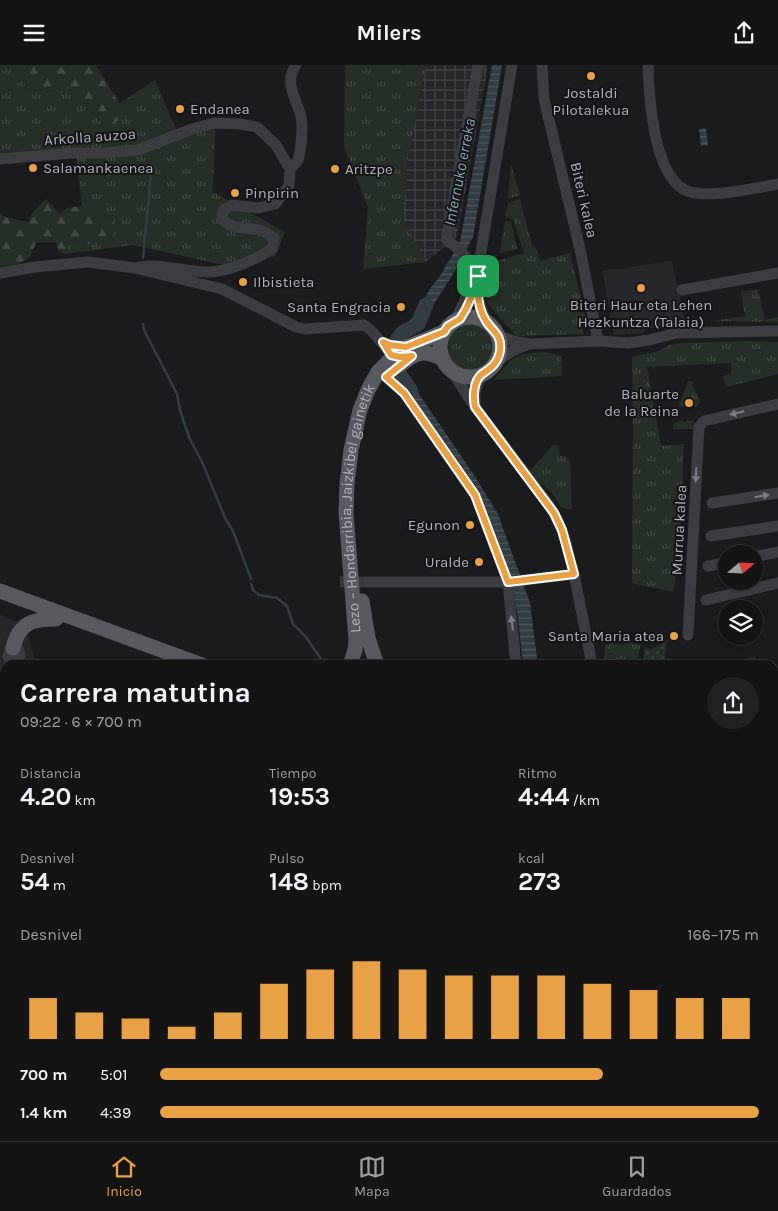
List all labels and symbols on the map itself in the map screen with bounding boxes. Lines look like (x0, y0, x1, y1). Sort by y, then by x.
marker: Jostaldi Pilotalekua (585, 70, 597, 82)
place label: Jostaldi Pilotalekua (553, 84, 629, 119)
place label: Endanea (190, 100, 250, 118)
marker: Endanea (174, 103, 186, 115)
water label: Infernuko erreka (440, 117, 479, 228)
street label: Arkolla auzoa (44, 125, 136, 149)
place label: Salamankaenea (43, 159, 154, 177)
place label: Aritzpe (345, 160, 393, 178)
street label: Biteri kalea (567, 160, 601, 240)
marker: Salamankaenea (27, 162, 39, 174)
marker: Aritzpe (329, 163, 341, 175)
place label: Pinpirin (245, 184, 299, 202)
marker: Pinpirin (229, 187, 241, 199)
pin (457, 255, 499, 297)
place label: Ilbistieta (253, 273, 314, 291)
marker: Ilbistieta (237, 276, 249, 288)
marker: Biteri Haur eta Lehen Hezkuntza (Talaia) (635, 282, 647, 294)
place label: Biteri Haur eta Lehen Hezkuntza (Talaia) (570, 296, 712, 331)
place label: Santa Engracia (287, 298, 391, 316)
marker: Santa Engracia (395, 301, 407, 313)
street label: Lezo – Hondarribia, Jaizkibel gainetik (337, 380, 379, 634)
place label: Baluarte de la Reina (604, 385, 679, 420)
marker: Baluarte de la Reina (683, 397, 695, 409)
one-way arrow (730, 409, 745, 417)
one-way arrow (692, 467, 700, 483)
street label: Murrua kalea (668, 484, 690, 576)
one-way arrow (755, 492, 771, 500)
place label: Egunon (408, 516, 460, 534)
marker: Egunon (464, 519, 476, 531)
north arrow (718, 545, 762, 590)
place label: Uralde (425, 553, 469, 571)
marker: Uralde (473, 556, 485, 568)
one-way arrow (508, 615, 516, 631)
place label: Santa Maria atea (548, 627, 664, 645)
marker: Santa Maria atea (668, 630, 680, 642)

